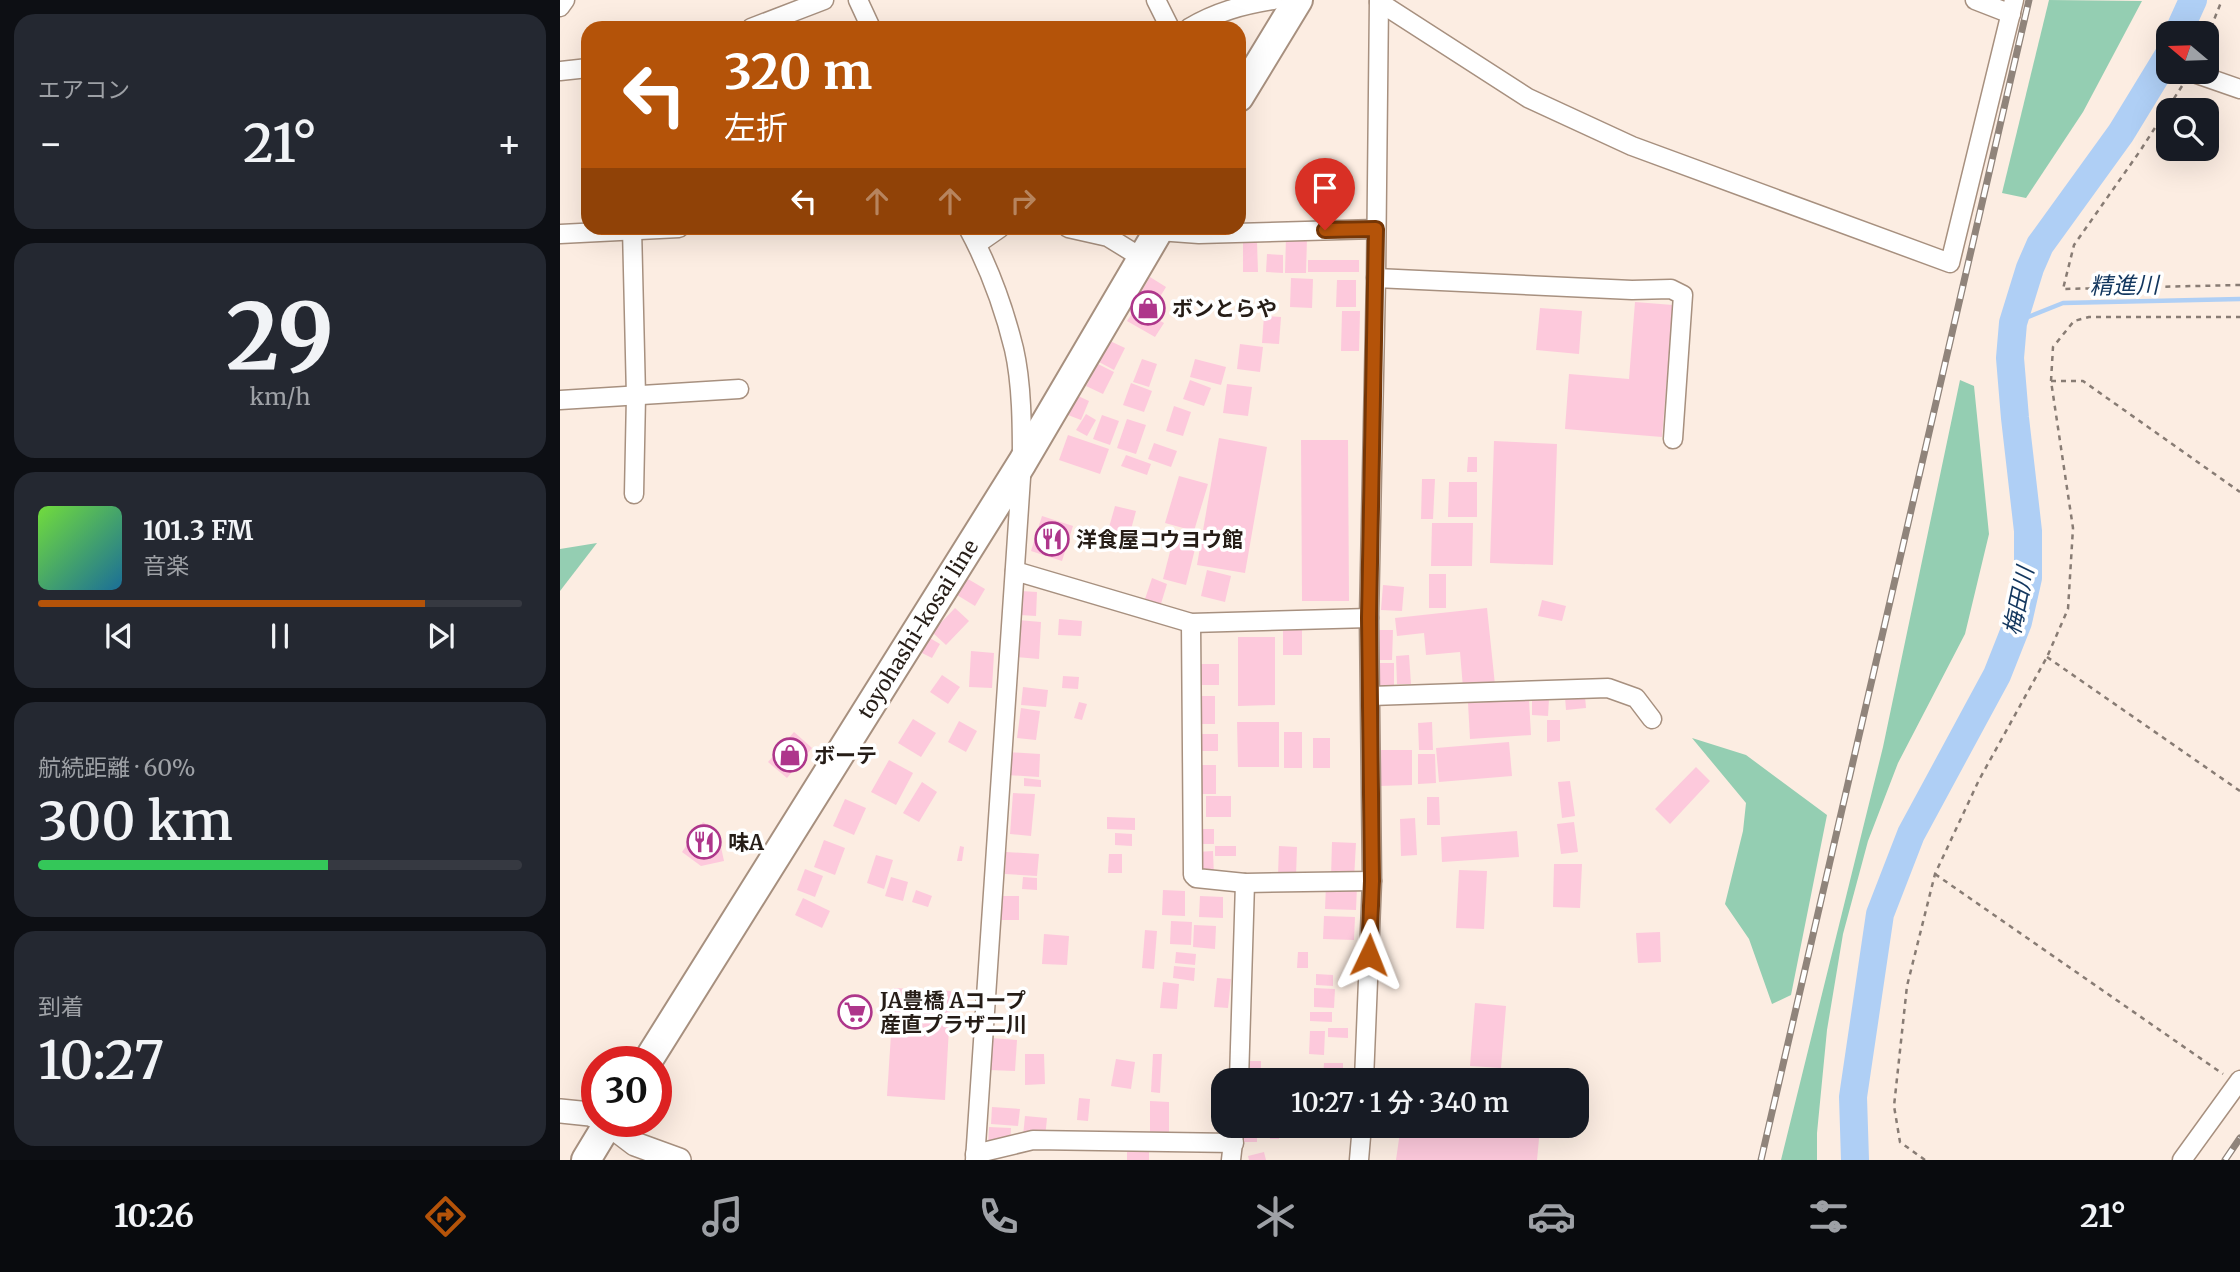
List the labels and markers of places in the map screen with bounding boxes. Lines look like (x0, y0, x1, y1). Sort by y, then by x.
pin (1295, 158, 1355, 230)
shop icon: ボンとらや (1129, 289, 1167, 327)
place label: ボンとらや (1172, 295, 1277, 322)
restaurant icon: 洋食屋コウヨウ館 (1033, 520, 1071, 558)
place label: 洋食屋コウヨウ館 (1076, 526, 1243, 553)
shop icon: ボーテ (771, 736, 809, 774)
place label: ボーテ (814, 742, 877, 769)
restaurant icon: 味A (685, 823, 723, 861)
place label: 味A (728, 829, 765, 856)
place label: JA豊橋 Aコープ 産直プラザ二川 (879, 987, 1027, 1038)
supermarket icon: JA豊橋 Aコープ 産直プラザ二川 (836, 993, 874, 1031)

